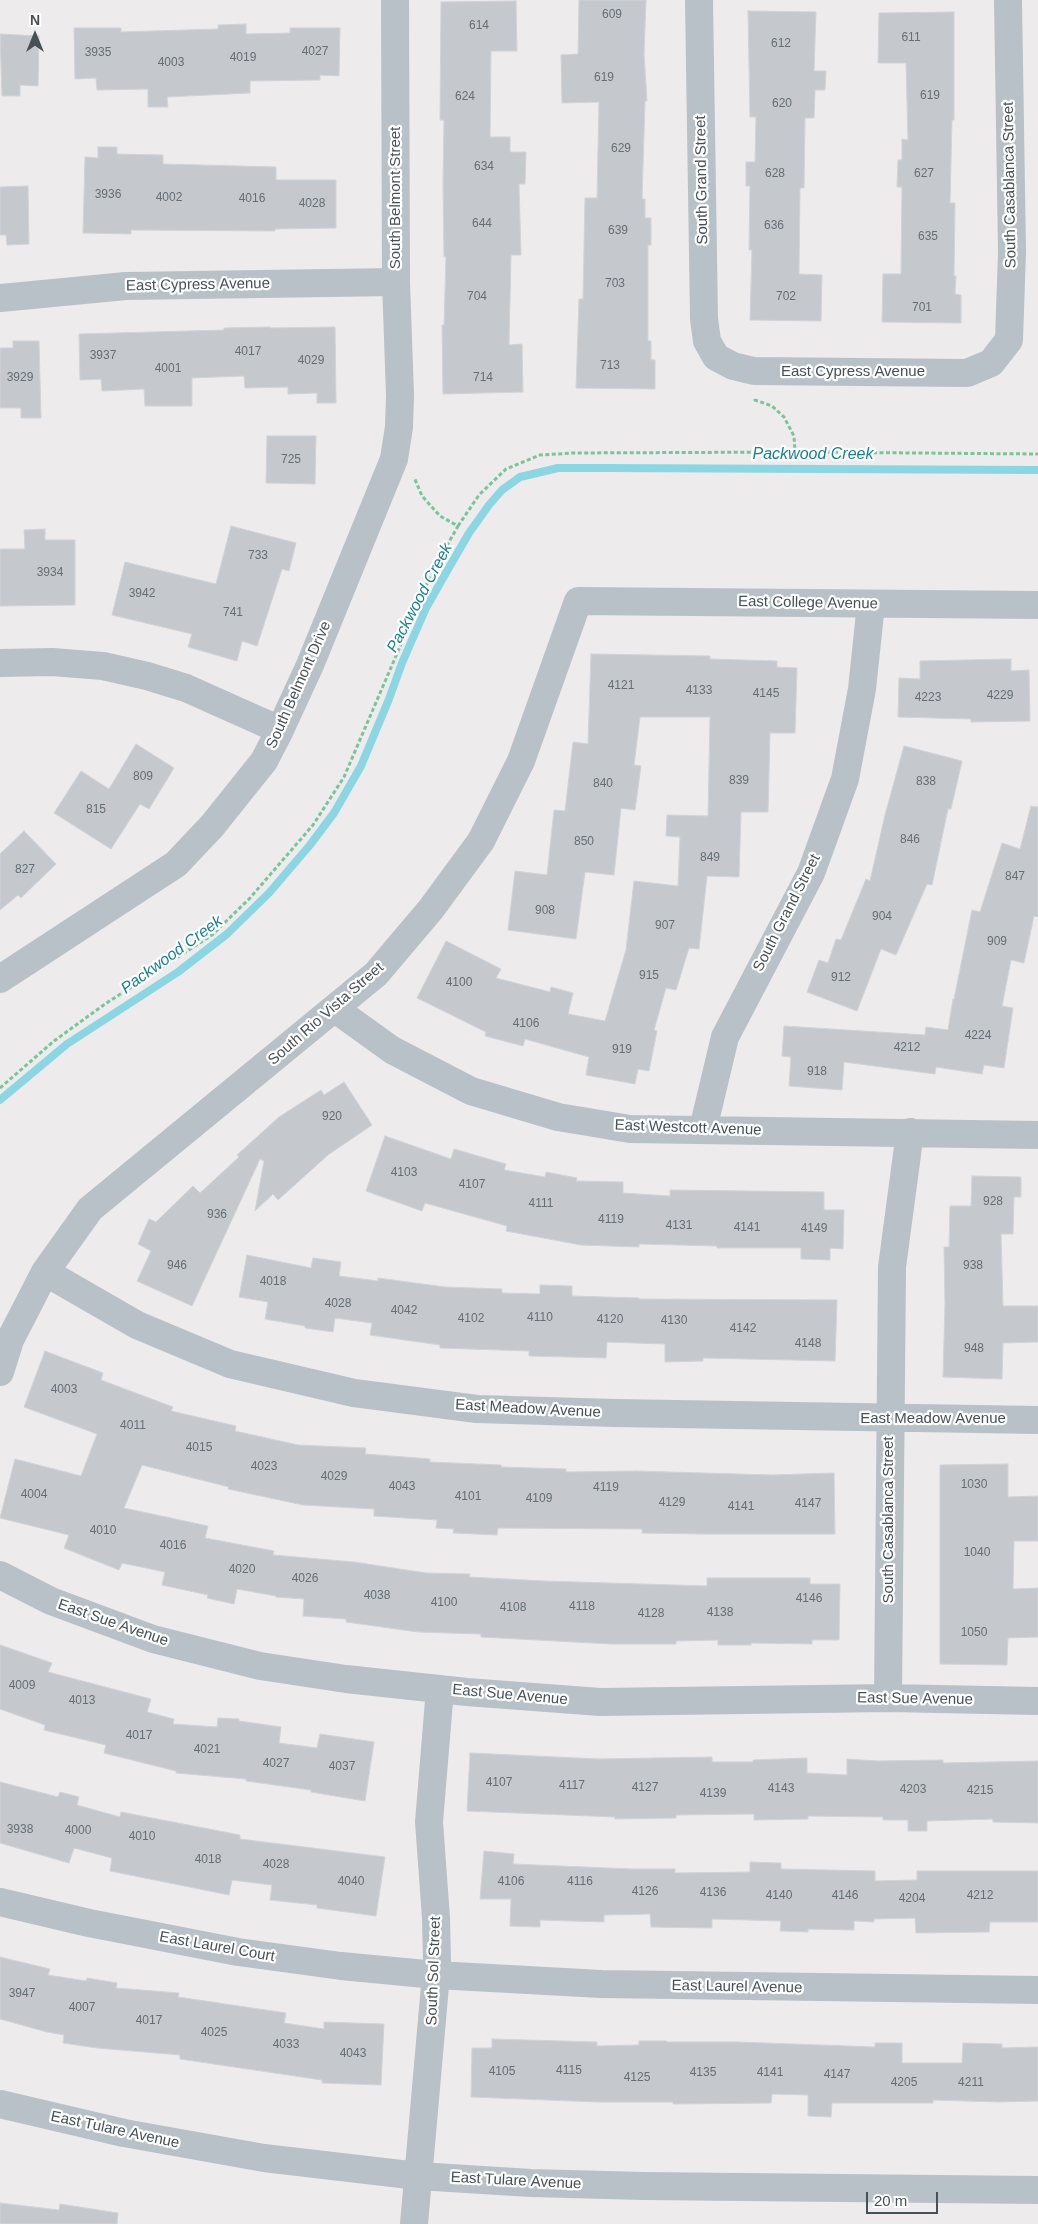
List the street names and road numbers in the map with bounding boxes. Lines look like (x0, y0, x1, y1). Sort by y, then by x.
street label: South Casablanca Street (1000, 101, 1020, 269)
street label: South Grand Street (692, 115, 712, 245)
street label: South Belmont Street (387, 127, 405, 269)
street label: East Cypress Avenue (126, 275, 270, 295)
street label: East Cypress Avenue (781, 363, 925, 381)
street label: East College Avenue (738, 593, 878, 613)
street label: South Belmont Drive (263, 619, 335, 751)
street label: South Grand Street (750, 851, 824, 975)
street label: South Rio Vista Street (265, 959, 387, 1069)
street label: East Westcott Avenue (614, 1116, 762, 1140)
street label: East Meadow Avenue (455, 1396, 601, 1422)
street label: East Meadow Avenue (860, 1410, 1006, 1428)
street label: South Casablanca Street (880, 1437, 898, 1603)
street label: East Sue Avenue (55, 1596, 171, 1650)
street label: East Sue Avenue (452, 1681, 568, 1709)
street label: East Sue Avenue (857, 1689, 973, 1709)
street label: South Sol Street (423, 1916, 445, 2026)
street label: East Laurel Court (158, 1928, 276, 1966)
street label: East Laurel Avenue (672, 1977, 802, 1997)
street label: East Tulare Avenue (49, 2108, 181, 2152)
street label: East Tulare Avenue (450, 2169, 582, 2193)

